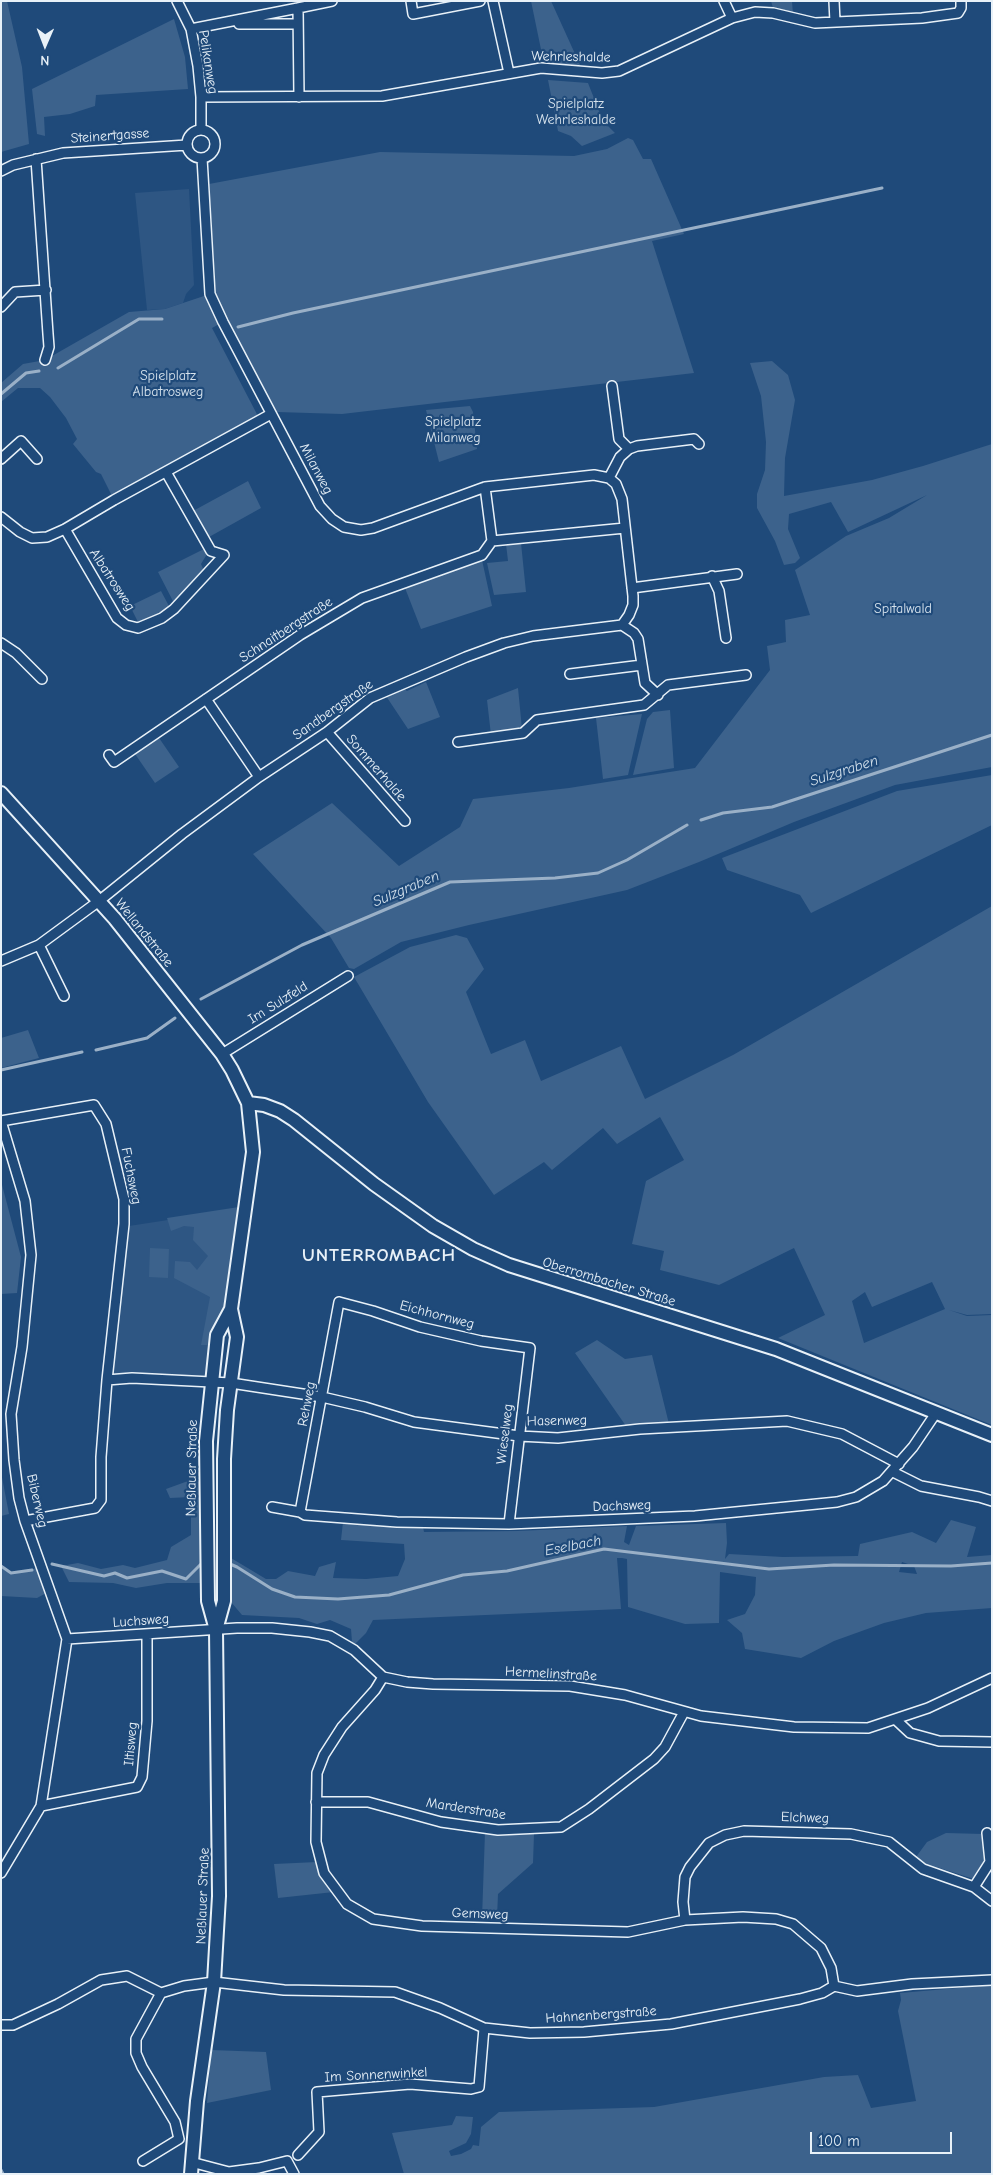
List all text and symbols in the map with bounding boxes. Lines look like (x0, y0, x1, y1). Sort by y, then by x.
north arrow (20, 20, 70, 70)
street label: Pelikanweg (195, 29, 221, 95)
street label: Wehrleshalde (531, 48, 611, 66)
text: N (40, 52, 49, 69)
park label: Spielplatz Wehrleshalde (536, 96, 616, 128)
street label: Steinertgasse (70, 125, 150, 147)
park label: Spielplatz Albatrosweg (133, 368, 203, 401)
park label: Spielplatz Milanweg (425, 414, 481, 447)
street label: Milanweg (296, 441, 336, 497)
street label: Albatrosweg (86, 546, 138, 614)
street label: Schnaitbergstraße (236, 594, 336, 666)
park label: Spitalwald (874, 601, 932, 617)
street label: Sandbergstraße (290, 676, 376, 744)
street label: Sommerhalde (342, 731, 410, 805)
water label: Sulzgraben (808, 752, 880, 790)
water label: Sulzgraben (370, 867, 442, 911)
street label: Wellandstraße (111, 895, 177, 971)
street label: Im Sulzfeld (245, 978, 311, 1028)
street label: Fuchsweg (117, 1146, 145, 1206)
district label: UNTERROMBACH (300, 1245, 458, 1267)
street label: Oberrombacher Straße (540, 1254, 678, 1310)
street label: Eichhornweg (398, 1297, 476, 1333)
street label: Rehweg (294, 1380, 320, 1428)
street label: Wieselweg (493, 1403, 517, 1465)
street label: Hasenweg (527, 1412, 587, 1430)
street label: Neßlauer Straße (183, 1419, 201, 1517)
street label: Biberweg (23, 1473, 51, 1529)
street label: Dachsweg (592, 1497, 652, 1515)
water label: Eselbach (543, 1532, 603, 1560)
street label: Luchsweg (112, 1611, 170, 1631)
street label: Hermelinstraße (505, 1663, 597, 1685)
street label: Iltisweg (121, 1721, 141, 1767)
street label: Marderstraße (425, 1794, 507, 1824)
street label: Elchweg (781, 1809, 829, 1827)
street label: Neßlauer Straße (193, 1847, 213, 1945)
street label: Gemsweg (451, 1905, 509, 1923)
street label: Hahnenbergstraße (545, 2003, 657, 2027)
street label: Im Sonnenwinkel (324, 2064, 428, 2086)
scale bar (813, 2122, 956, 2154)
text: 100 m (818, 2132, 860, 2150)

